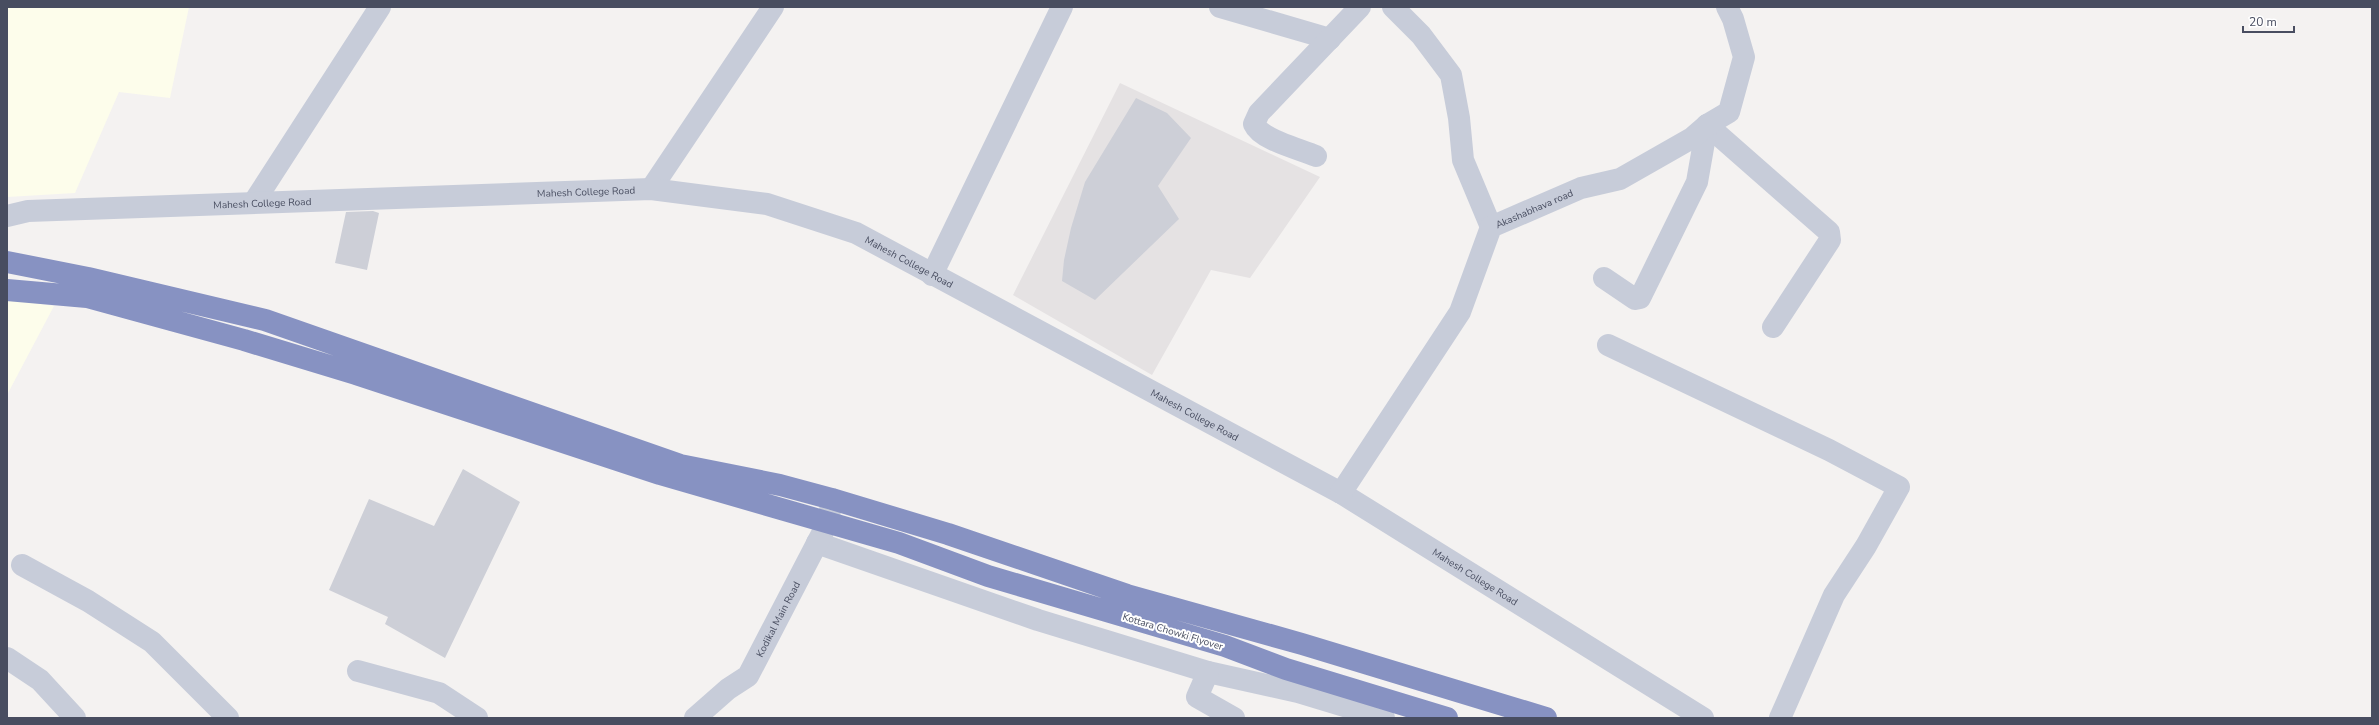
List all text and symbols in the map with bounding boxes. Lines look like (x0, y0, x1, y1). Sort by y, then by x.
scale bar (2243, 8, 2294, 34)
text: 20 m (2249, 14, 2277, 30)
street label: Mahesh College Road (537, 184, 636, 201)
street label: Akashabhava road (1493, 186, 1576, 232)
street label: Mahesh College Road (213, 195, 312, 212)
street label: Mahesh College Road (862, 233, 956, 292)
street label: Mahesh College Road (1148, 386, 1241, 445)
street label: Mahesh College Road (1429, 545, 1520, 609)
street label: Kodikal Main Road (753, 579, 804, 660)
street label: Kottara Chowki Flyover (1121, 610, 1225, 654)

